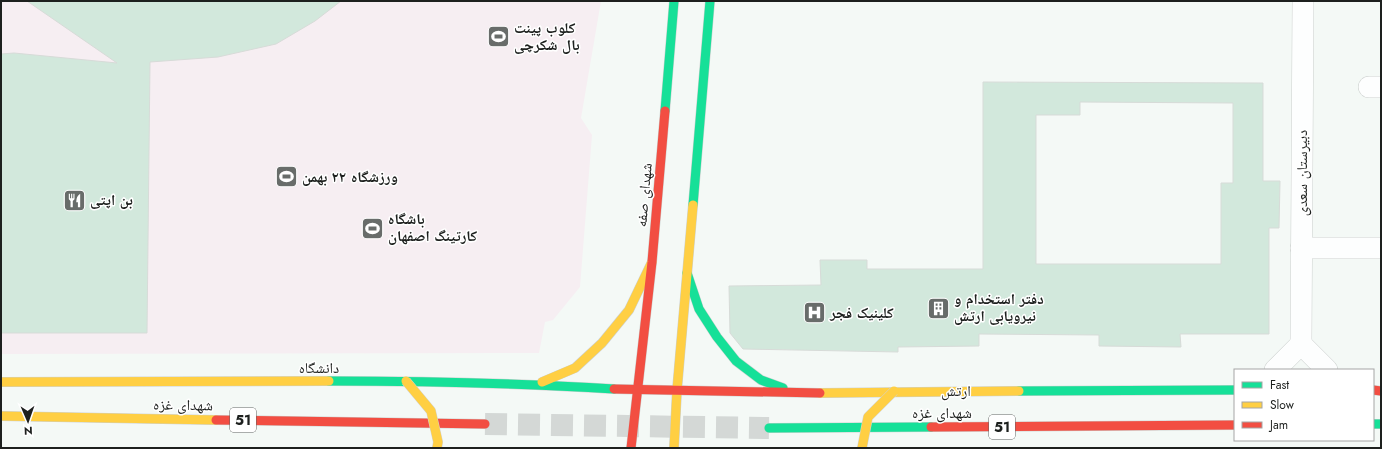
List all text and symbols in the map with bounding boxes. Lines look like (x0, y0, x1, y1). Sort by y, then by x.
place label: کلوب پینت بال شکرچی (514, 17, 580, 56)
sports icon: کلوب پینت بال شکرچی (485, 24, 511, 50)
street label: دبیرستان سعدی (1291, 130, 1313, 216)
street label: شهدای صفه (630, 162, 658, 228)
sports icon: ورزشگاه ۲۲ بهمن (273, 164, 299, 190)
place label: ورزشگاه ۲۲ بهمن (302, 166, 398, 188)
restaurant icon: بن اپتی (62, 187, 88, 213)
place label: بن اپتی (90, 189, 133, 211)
place label: باشگاه کارتینگ اصفهان (388, 208, 478, 247)
sports icon: باشگاه کارتینگ اصفهان (359, 215, 385, 241)
place label: دفتر استخدام و نیرویابی ارتش (954, 288, 1044, 327)
building icon: دفتر استخدام و نیرویابی ارتش (926, 295, 952, 321)
hospital icon: کلینیک فجر (801, 300, 827, 326)
place label: کلینیک فجر (829, 302, 894, 324)
street label: دانشگاه (299, 357, 339, 379)
legend (1234, 369, 1374, 441)
text: Fast (1270, 376, 1289, 394)
street label: ارتش (941, 380, 971, 402)
street label: شهدای غزه (153, 393, 213, 417)
text: Slow (1270, 396, 1295, 414)
north arrow (8, 401, 48, 441)
street label: شهدای غزه (912, 402, 972, 424)
road number: 51 (230, 408, 256, 432)
road number: 51 (989, 415, 1015, 439)
text: Jam (1268, 416, 1288, 434)
text: N (24, 423, 33, 439)

